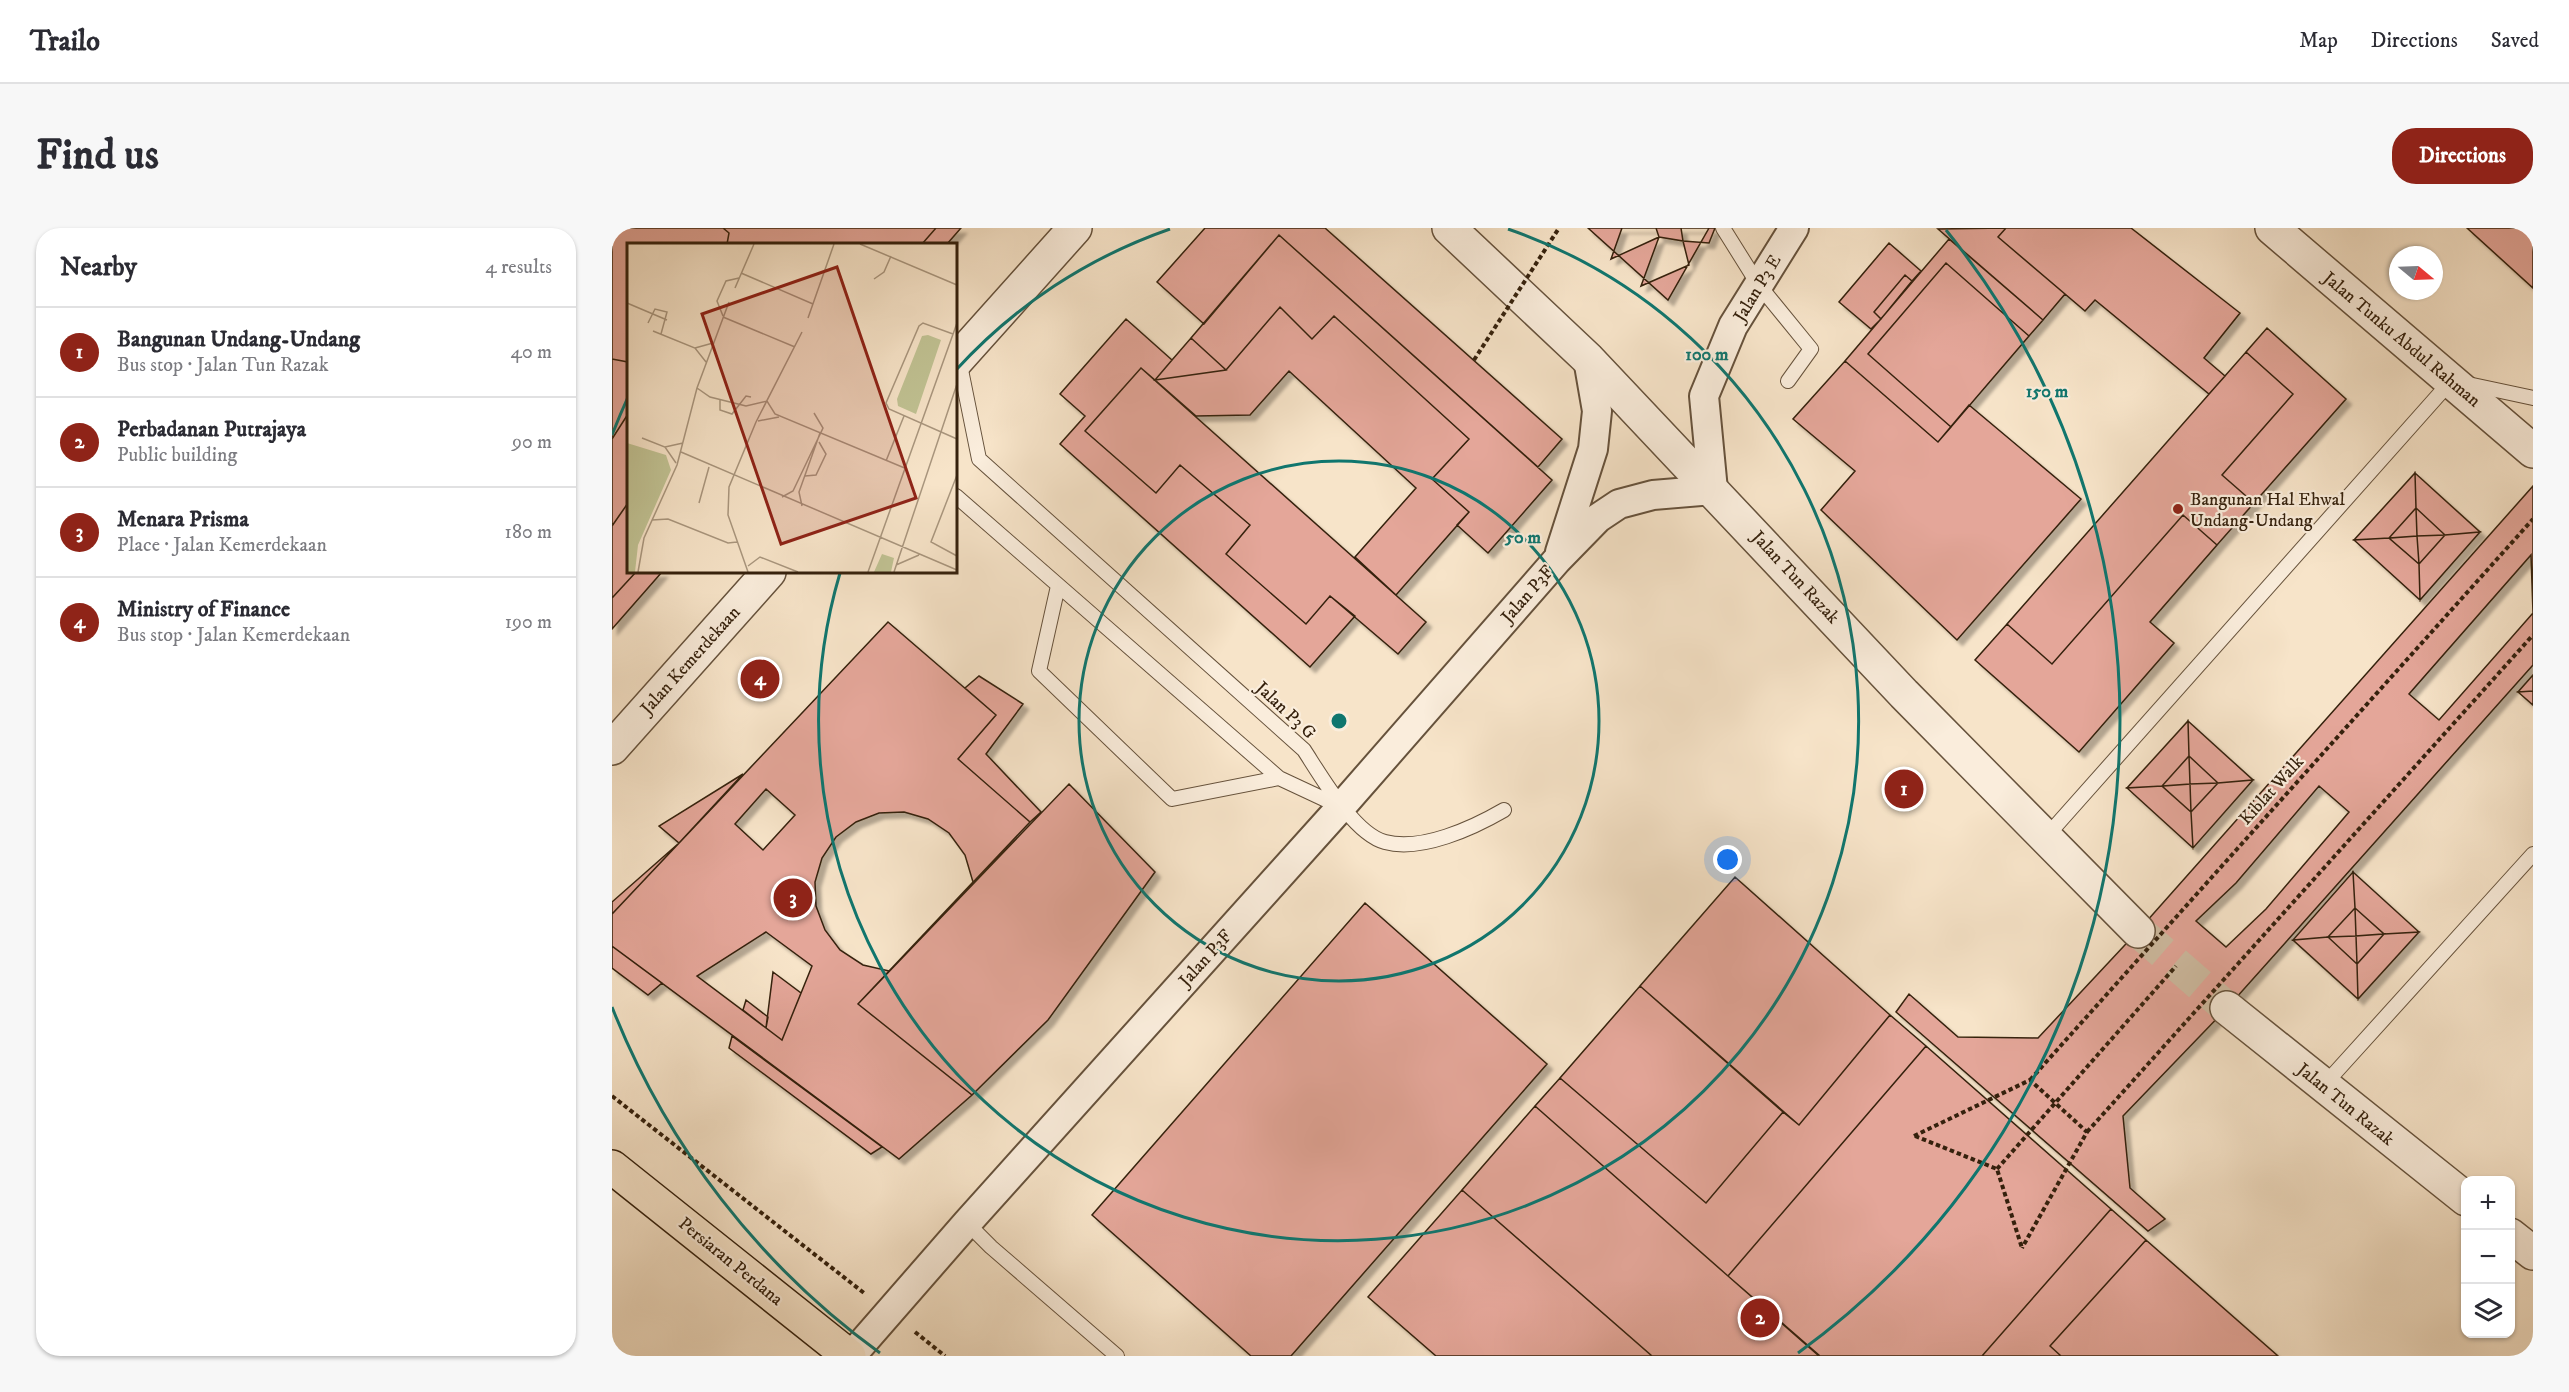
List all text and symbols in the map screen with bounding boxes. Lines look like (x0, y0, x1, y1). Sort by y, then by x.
text: Trailo (30, 24, 100, 59)
text: Map (2299, 28, 2338, 54)
text: Directions (2371, 28, 2458, 54)
text: Saved (2491, 28, 2539, 54)
button: Directions (2392, 128, 2533, 184)
text: Find us (36, 130, 159, 182)
inset map (627, 243, 957, 573)
north arrow (2389, 246, 2443, 300)
text: Nearby (60, 251, 137, 284)
street label: Jalan P3 E (1728, 251, 1787, 328)
text: 4 results (485, 255, 552, 280)
street label: Jalan Tunku Abdul Rahman (2317, 266, 2485, 413)
text: Bangunan Undang-Undang (117, 326, 360, 353)
text: 1 (76, 340, 83, 365)
text: 40 m (510, 340, 552, 365)
text: 100 m (1685, 344, 1729, 366)
text: Bus stop · Jalan Tun Razak (117, 353, 329, 378)
text: 150 m (2026, 381, 2069, 403)
text: Perbadanan Putrajaya (117, 416, 306, 443)
text: 2 (75, 430, 84, 455)
text: 90 m (512, 430, 552, 455)
text: Public building (117, 443, 237, 468)
place label: Bangunan Hal Ehwal Undang-Undang (2190, 489, 2345, 532)
marker: Bangunan Hal Ehwal Undang-Undang (2171, 502, 2185, 516)
text: Menara Prisma (117, 506, 249, 533)
text: 3 (76, 520, 83, 545)
text: 180 m (505, 520, 552, 545)
street label: Jalan Tun Razak (1745, 525, 1844, 629)
text: 50 m (1504, 527, 1541, 549)
text: Place · Jalan Kemerdekaan (117, 533, 327, 558)
street label: Jalan P3F (1496, 561, 1559, 629)
text: Ministry of Finance (117, 596, 290, 623)
street label: Jalan Kemerdekaan (635, 601, 746, 721)
text: 4 (74, 610, 85, 635)
text: 190 m (505, 610, 552, 635)
text: Bus stop · Jalan Kemerdekaan (117, 623, 350, 648)
pin: 4 (740, 656, 780, 702)
street label: Jalan P3 G (1249, 676, 1320, 744)
centre of rings (1329, 711, 1349, 731)
street label: Kiblat Walk (2235, 751, 2309, 830)
pin: 1 (1884, 766, 1924, 812)
your location (1713, 845, 1742, 874)
pin: 3 (774, 876, 813, 920)
street label: Jalan P3F (1173, 926, 1237, 993)
street label: Jalan Tun Razak (2291, 1058, 2399, 1151)
map controls (2461, 1176, 2515, 1338)
button: + (2461, 1176, 2515, 1230)
street label: Persiaran Perdana (674, 1213, 787, 1311)
button: − (2461, 1230, 2515, 1284)
button: layers (2461, 1284, 2515, 1338)
pin: 2 (1740, 1296, 1780, 1340)

